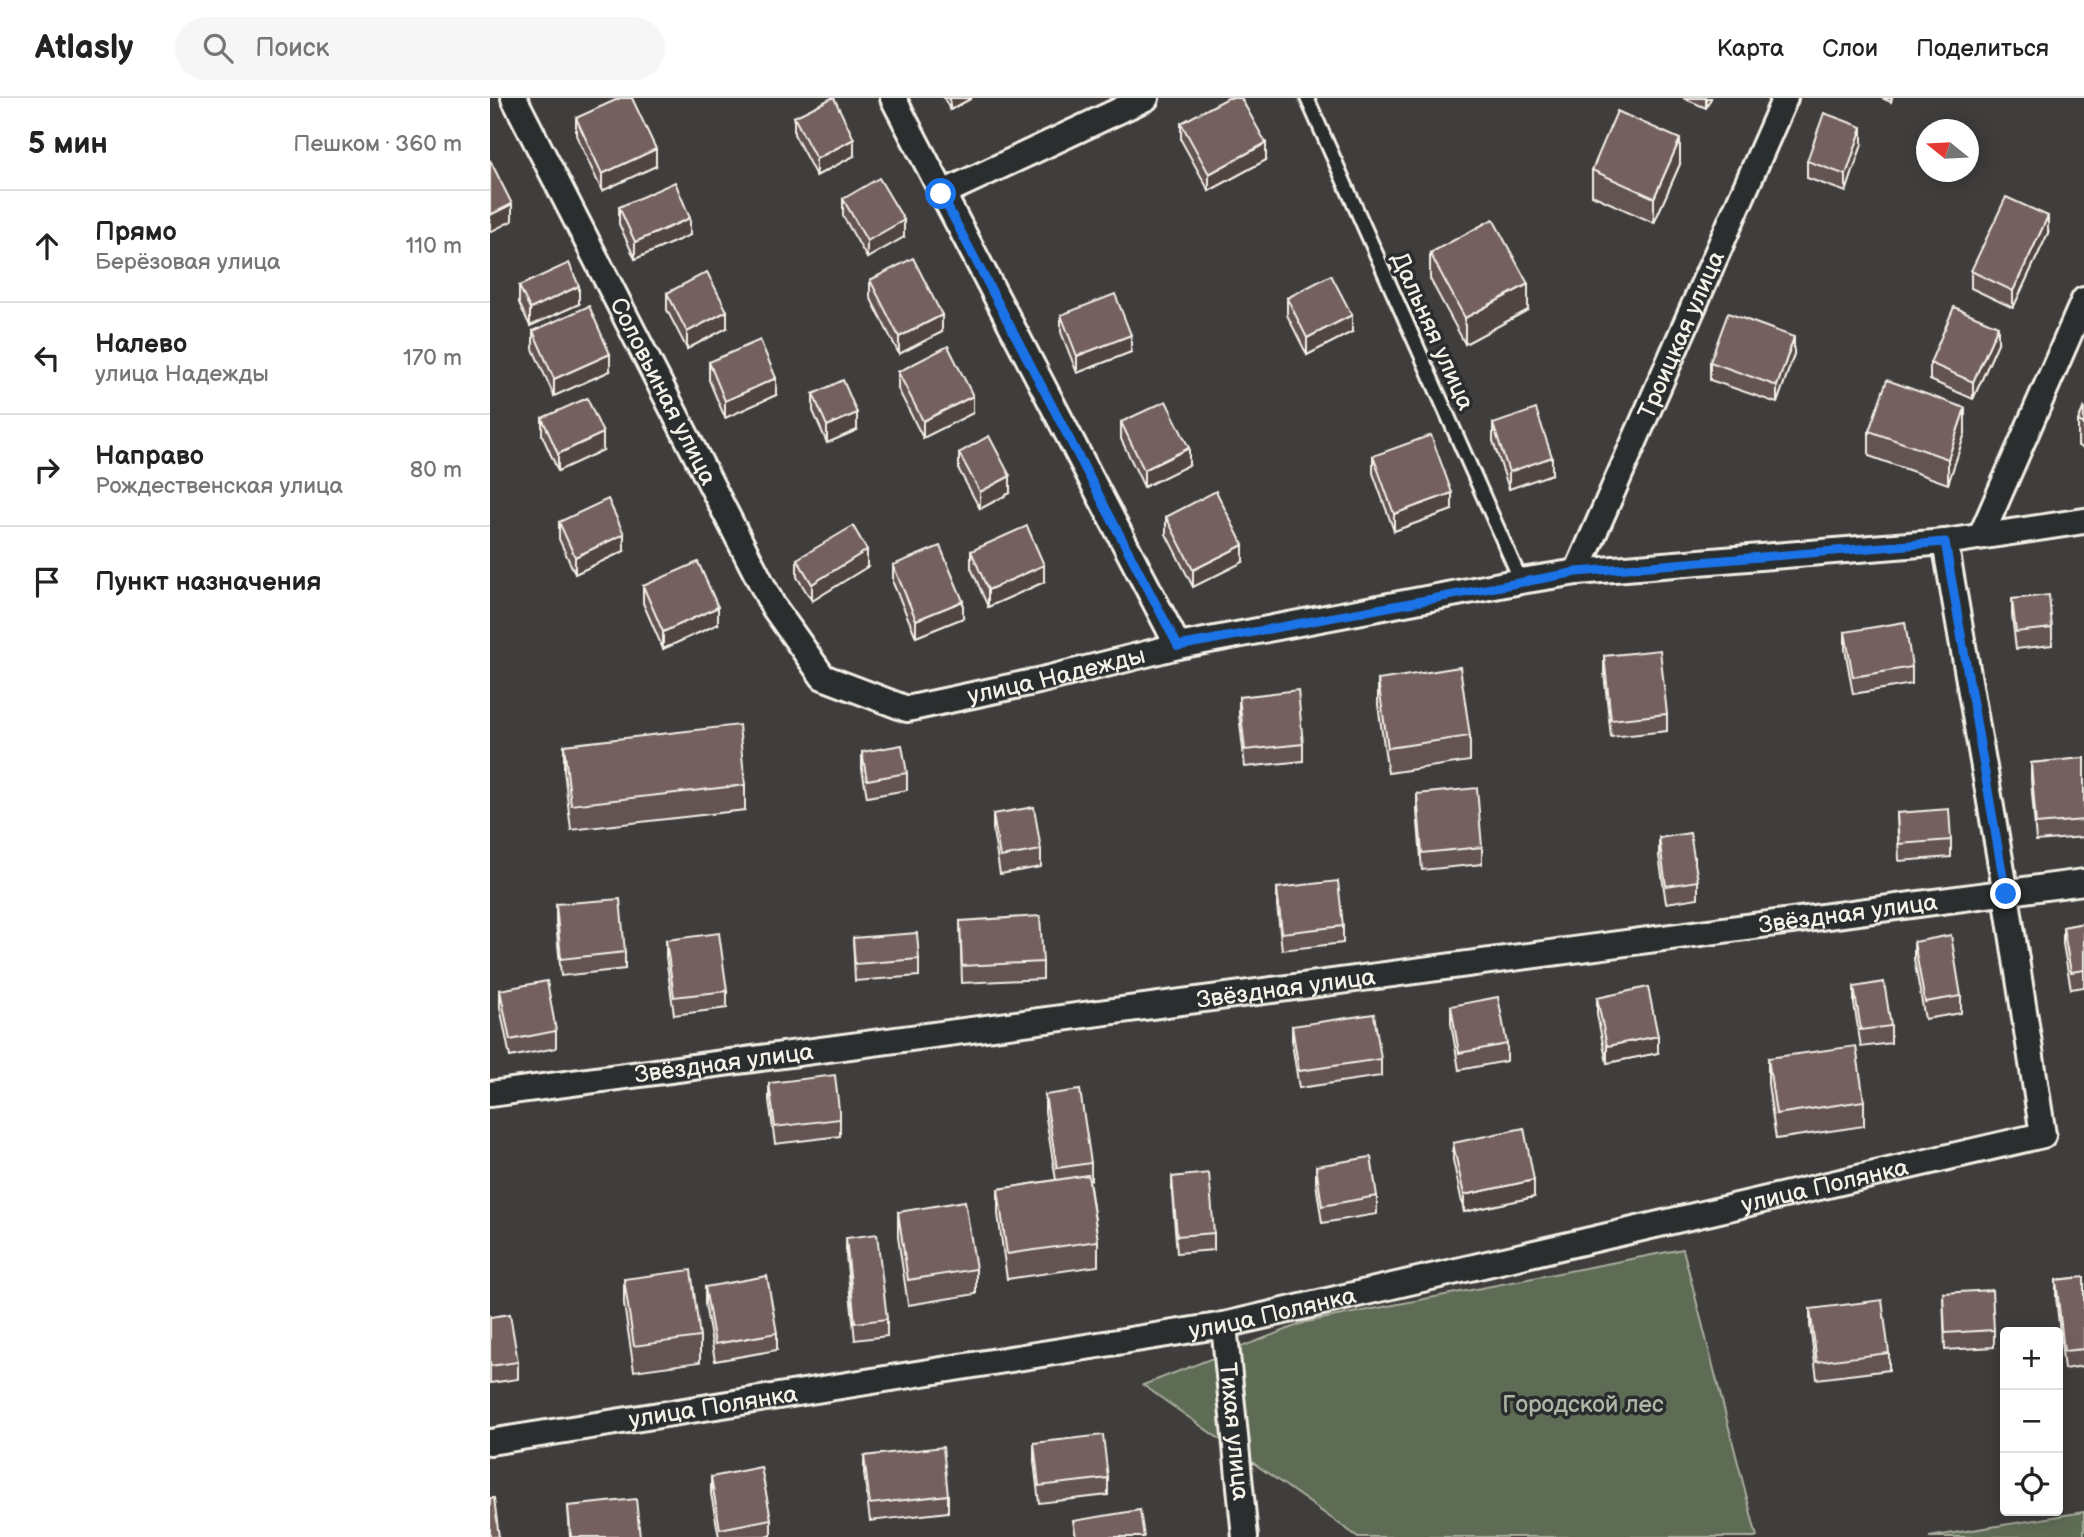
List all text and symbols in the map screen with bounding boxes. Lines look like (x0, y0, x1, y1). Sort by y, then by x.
search box (175, 17, 665, 80)
text: Atlasly (35, 28, 133, 68)
icon: search (199, 29, 237, 67)
text: Поиск (255, 33, 329, 64)
text: Карта (1717, 34, 1784, 63)
text: Слои (1822, 34, 1878, 63)
text: Поделиться (1916, 34, 2049, 63)
north arrow (1916, 119, 1979, 182)
text: 5 мин (28, 126, 108, 162)
text: Пешком · 360 m (293, 130, 462, 158)
route start (925, 178, 956, 209)
text: Прямо (95, 217, 177, 248)
icon: ahead (28, 227, 66, 265)
text: 110 m (405, 232, 462, 260)
street label: Троицкая улица (1632, 247, 1731, 423)
text: Берёзовая улица (95, 248, 281, 276)
street label: Дальняя улица (1385, 248, 1480, 415)
street label: Соловьиная улица (603, 293, 723, 490)
text: Налево (95, 329, 187, 360)
icon: left (28, 339, 66, 377)
text: 170 m (403, 344, 462, 372)
text: улица Надежды (95, 360, 269, 388)
text: Направо (95, 441, 204, 472)
icon: right (28, 451, 66, 489)
text: 80 m (410, 456, 462, 484)
text: Рождественская улица (95, 472, 343, 500)
icon: arrive (28, 563, 66, 601)
text: Пункт назначения (95, 567, 321, 598)
street label: улица Надежды (965, 641, 1148, 711)
route end (1990, 878, 2021, 909)
street label: Звёздная улица (1757, 888, 1939, 940)
street label: Звёздная улица (1195, 962, 1377, 1015)
street label: Звёздная улица (633, 1037, 815, 1090)
street label: улица Полянка (1739, 1153, 1911, 1219)
street label: улица Полянка (1187, 1281, 1359, 1345)
map controls (2000, 1327, 2063, 1516)
button: + (2000, 1327, 2063, 1390)
street label: Тихая улица (1213, 1361, 1255, 1502)
street label: улица Полянка (627, 1379, 800, 1435)
park label: Городской лес (1502, 1390, 1664, 1419)
button: − (2000, 1390, 2063, 1453)
button: locate (2000, 1453, 2063, 1516)

